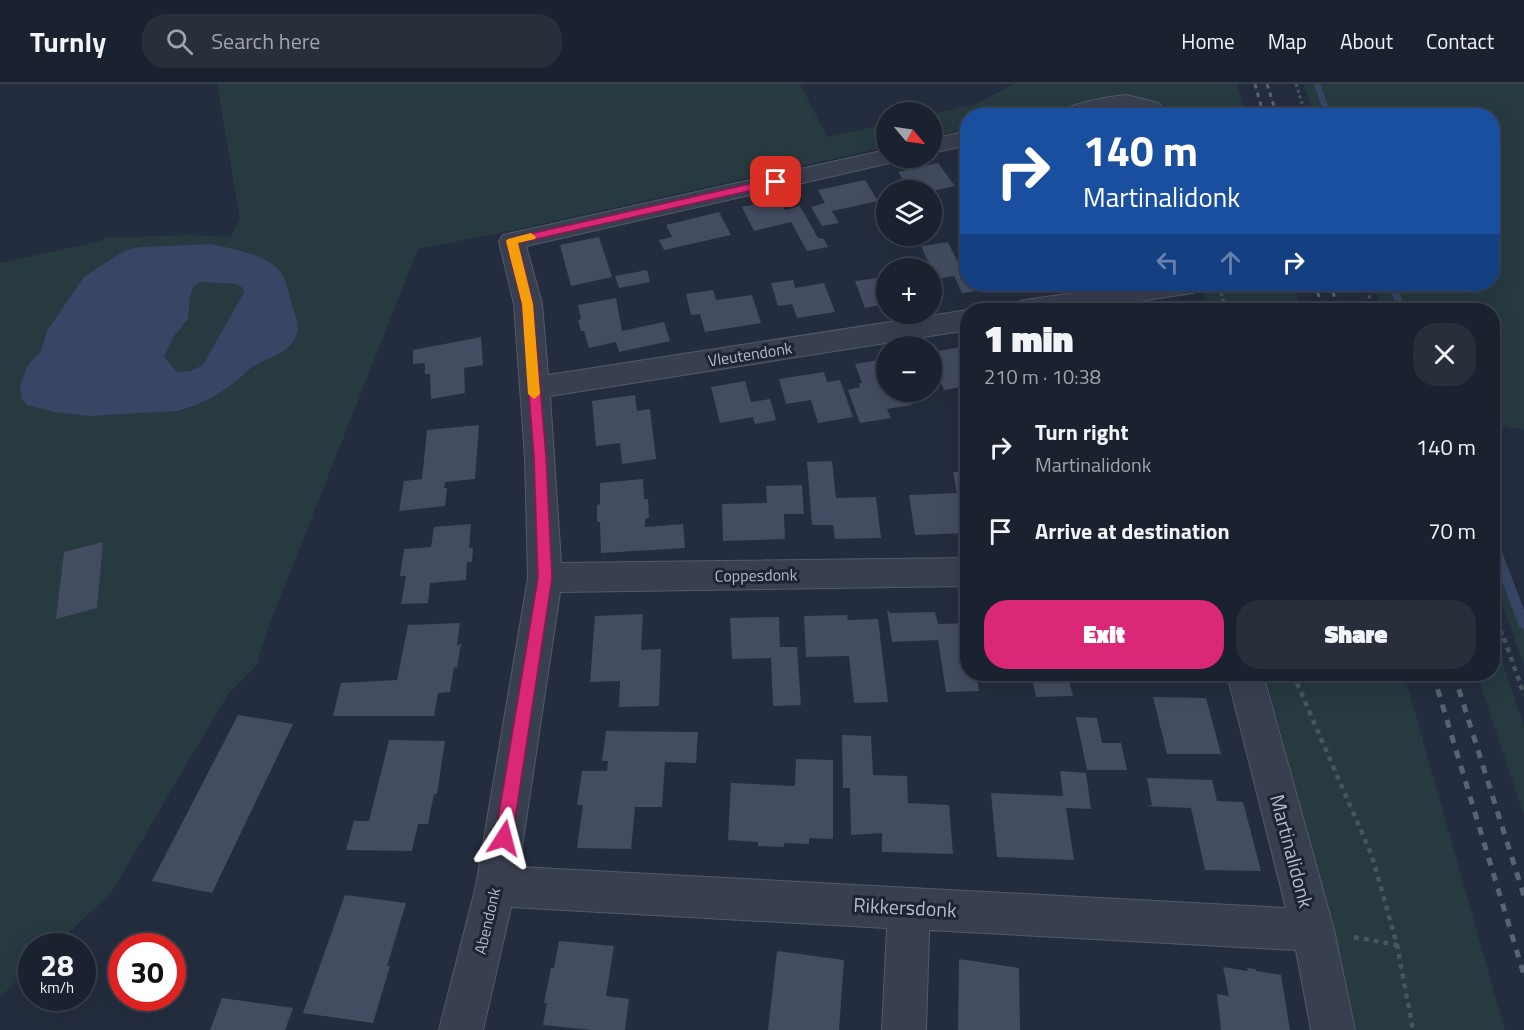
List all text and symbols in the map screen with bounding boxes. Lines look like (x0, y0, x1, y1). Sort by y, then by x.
search box (142, 14, 562, 68)
text: Turnly (30, 20, 106, 63)
text: Search here (211, 24, 320, 58)
icon: search (163, 25, 196, 58)
text: Home (1181, 25, 1235, 57)
text: Map (1268, 25, 1307, 57)
text: About (1340, 25, 1393, 57)
text: Contact (1426, 25, 1494, 57)
north arrow (876, 102, 942, 168)
map controls (876, 102, 942, 402)
text: 140 m (1083, 118, 1198, 182)
icon: right (984, 132, 1062, 210)
pin (750, 156, 801, 207)
icon: arrive (759, 165, 792, 198)
text: Martinalidonk (1083, 176, 1240, 217)
button: layers (876, 180, 942, 246)
icon: left (1151, 246, 1184, 279)
icon: ahead (1214, 246, 1247, 279)
icon: right (1277, 246, 1310, 279)
button: + (876, 258, 942, 324)
text: 1 min (984, 311, 1073, 366)
button: close (1413, 323, 1476, 386)
street label: Vleutendonk (706, 335, 794, 373)
button: − (876, 336, 942, 402)
text: 210 m · 10:38 (984, 361, 1101, 392)
text: Turn right (1035, 415, 1129, 449)
text: 140 m (1416, 430, 1476, 464)
icon: right (984, 431, 1017, 464)
text: Martinalidonk (1035, 449, 1151, 480)
text: Arrive at destination (1035, 514, 1230, 548)
text: 70 m (1428, 514, 1476, 548)
icon: arrive (984, 515, 1017, 548)
street label: Coppesdonk (715, 562, 798, 588)
button: Exit (984, 600, 1224, 669)
button: Share (1236, 600, 1476, 669)
street label: Martinalidonk (1262, 791, 1322, 912)
position arrow (472, 806, 536, 870)
street label: Abendonk (468, 885, 506, 957)
street label: Rikkersdonk (853, 889, 958, 925)
speed limit sign: 30 (108, 933, 186, 1011)
text: 28 (40, 942, 74, 988)
text: km/h (40, 976, 74, 999)

